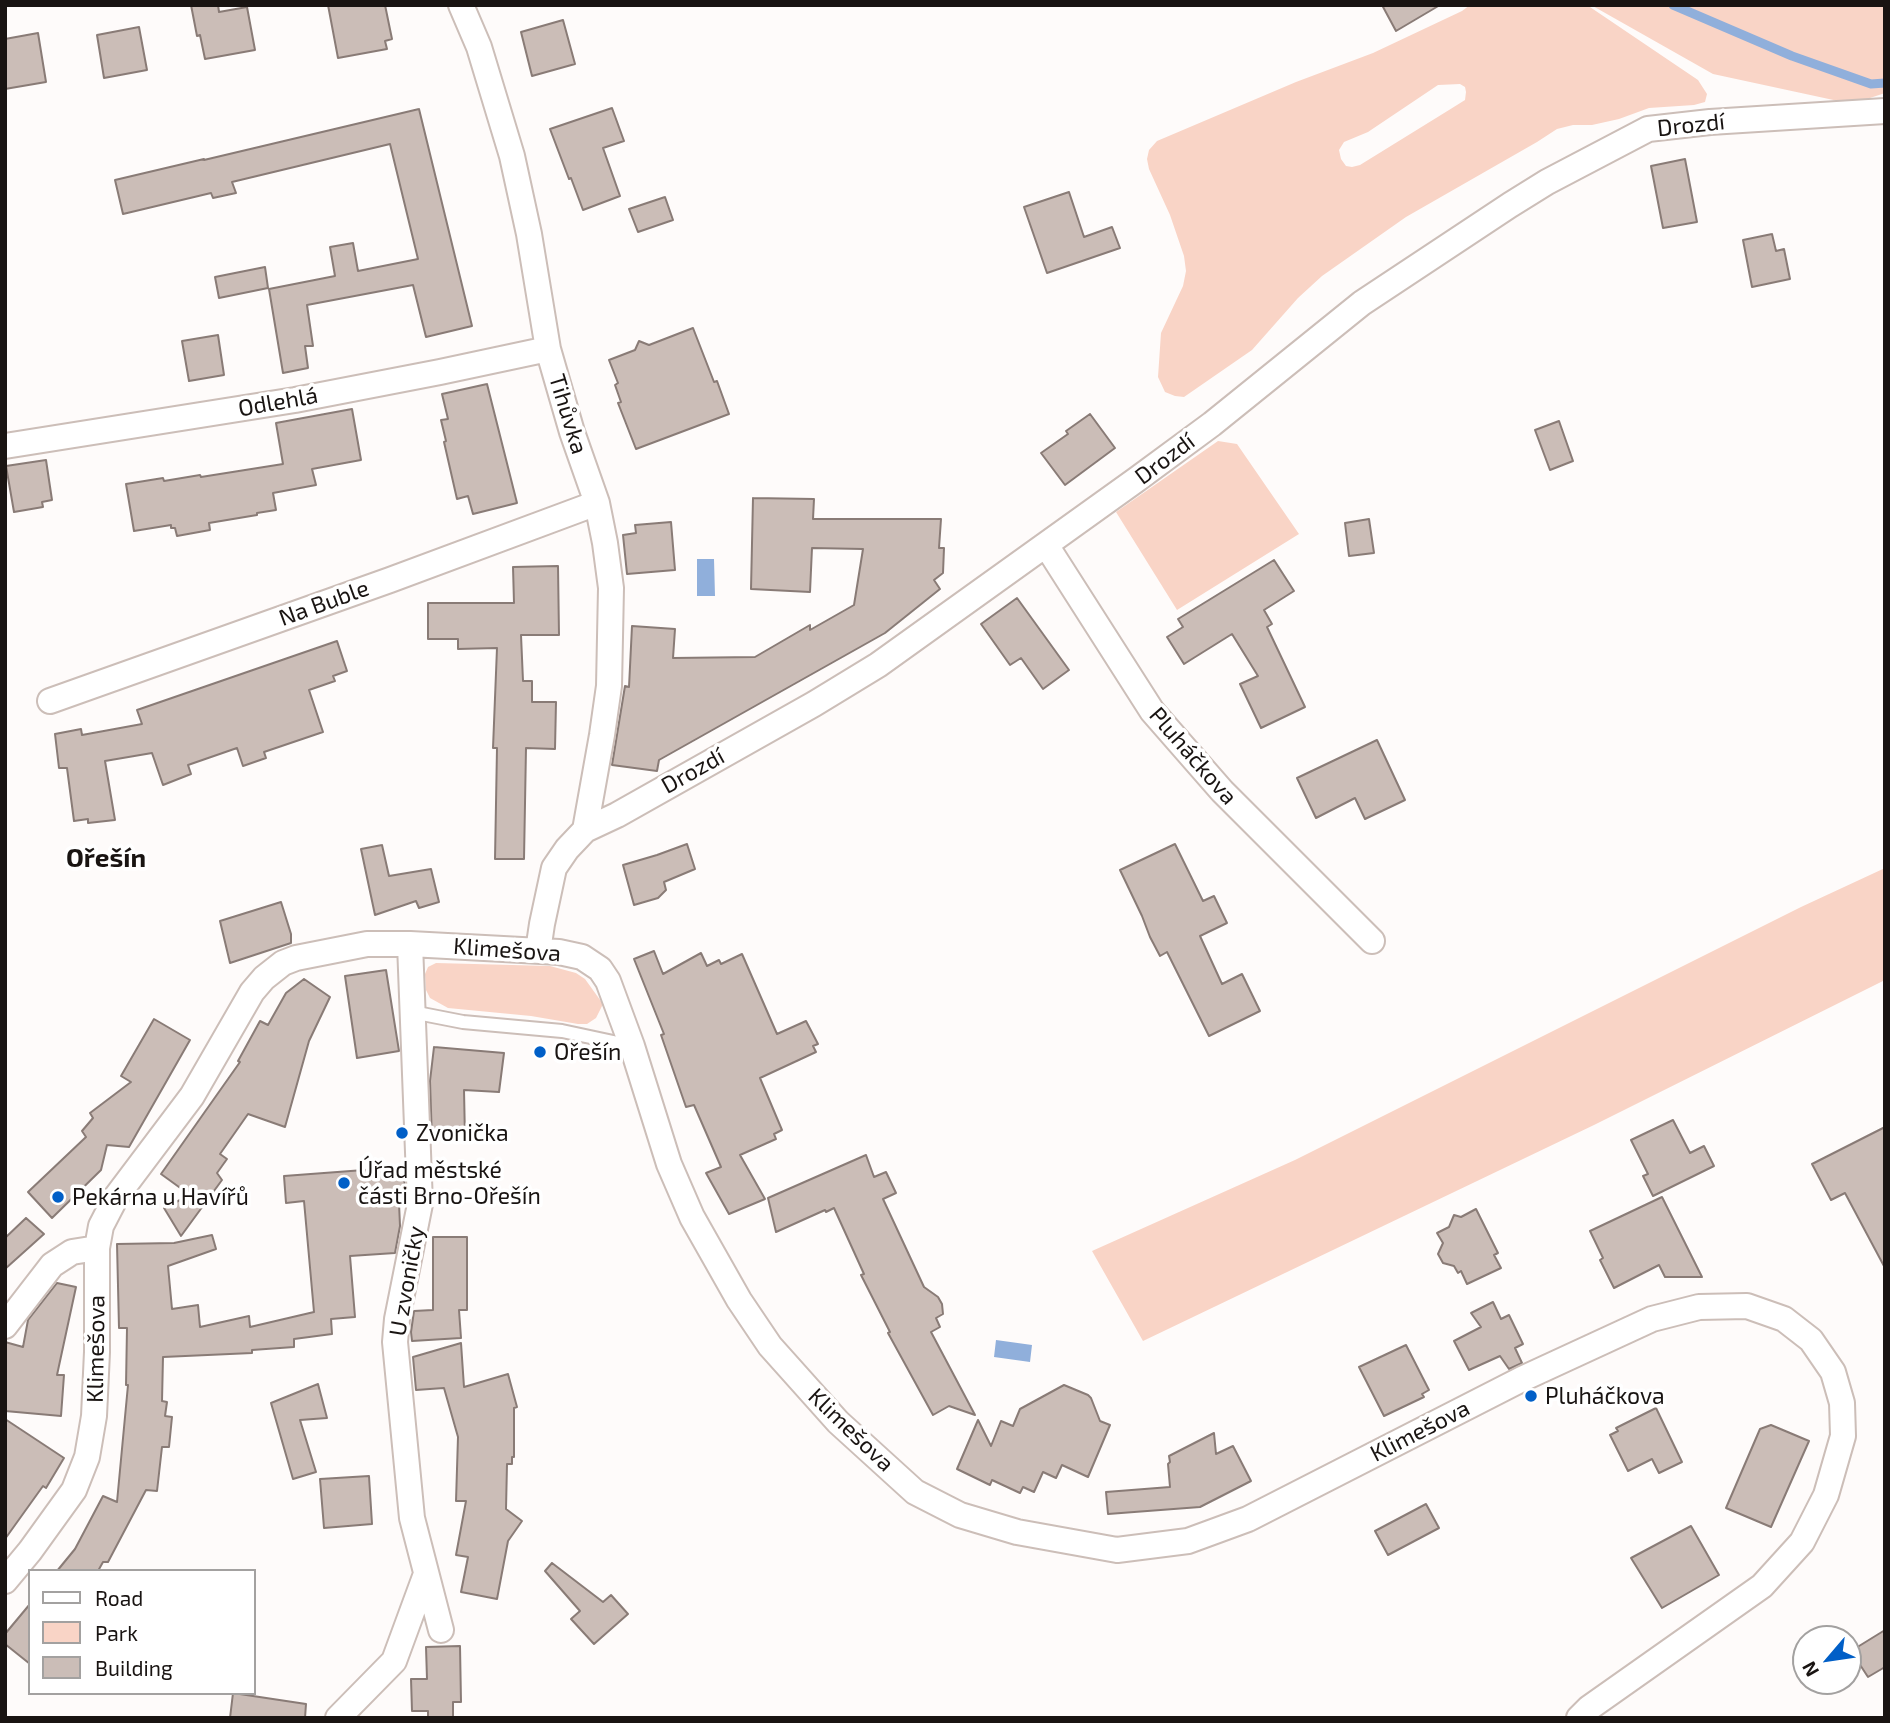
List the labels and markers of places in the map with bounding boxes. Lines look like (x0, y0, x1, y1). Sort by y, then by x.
place label: Ořešín (554, 1038, 621, 1066)
marker: Ořešín (532, 1044, 548, 1060)
place label: Zvonička (416, 1119, 509, 1147)
marker: Zvonička (394, 1125, 410, 1141)
place label: Úřad městské části Brno-Ořešín (358, 1156, 541, 1210)
marker: Úřad městské části Brno-Ořešín (336, 1175, 352, 1191)
place label: Pekárna u Havířů (72, 1183, 249, 1211)
marker: Pekárna u Havířů (50, 1189, 66, 1205)
place label: Pluháčkova (1545, 1382, 1665, 1410)
marker: Pluháčkova (1523, 1388, 1539, 1404)

